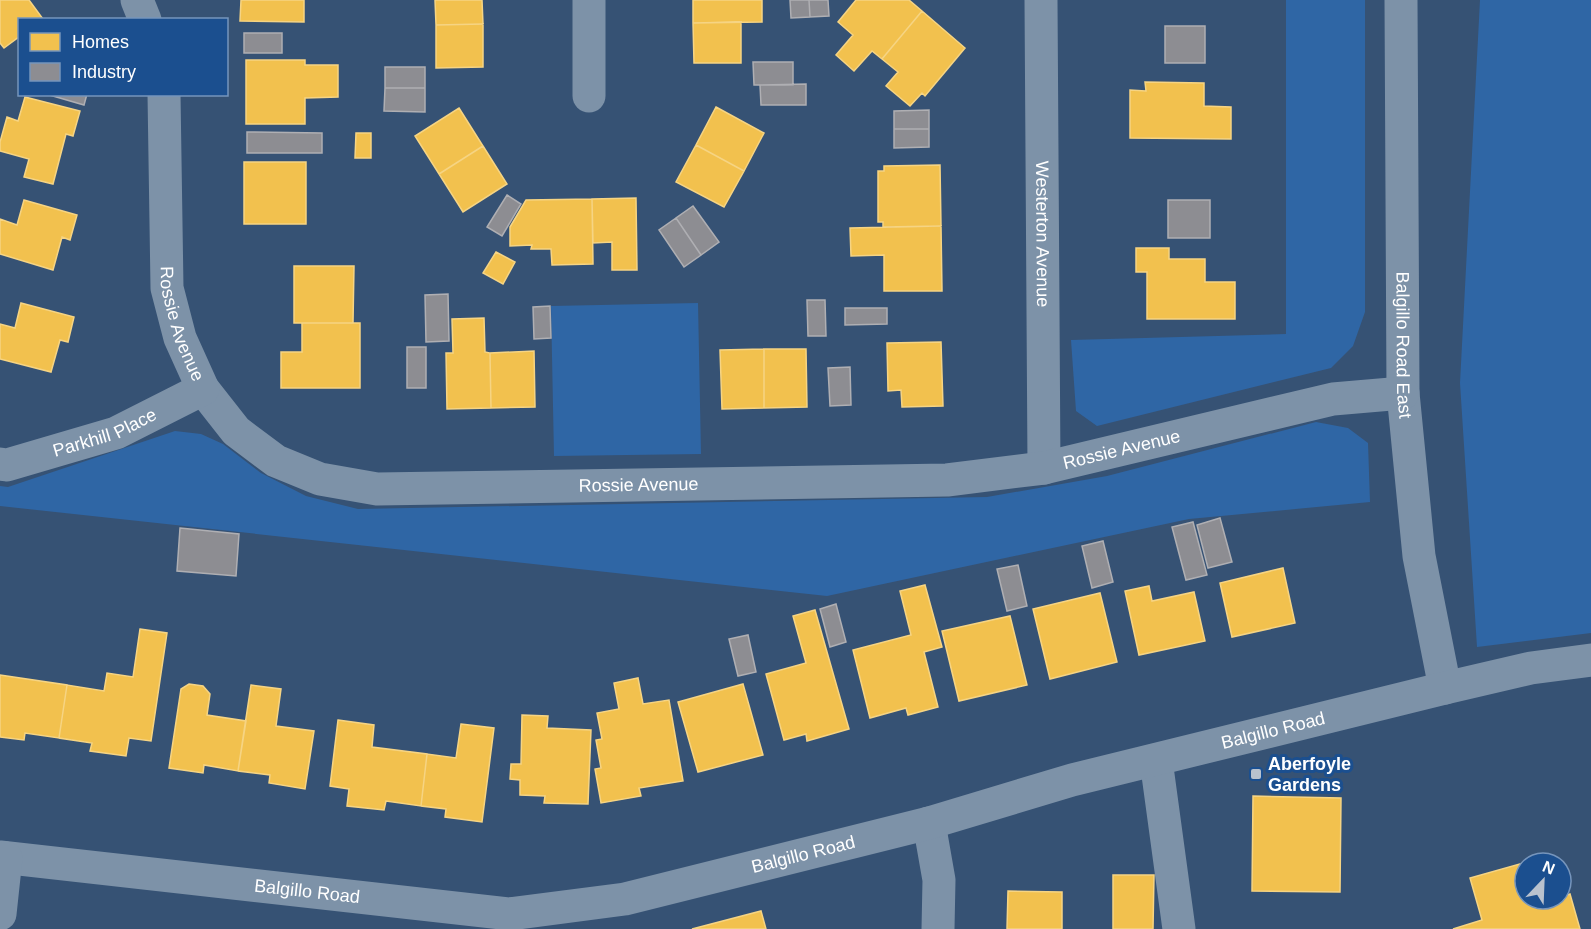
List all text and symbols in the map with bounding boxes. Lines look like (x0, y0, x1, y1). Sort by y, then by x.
legend (18, 18, 228, 96)
text: Homes (72, 32, 129, 52)
text: Industry (72, 62, 136, 82)
street label: Westerton Avenue (1032, 161, 1053, 307)
street label: Rossie Avenue (157, 266, 208, 384)
street label: Balgillo Road East (1392, 271, 1415, 419)
street label: Parkhill Place (51, 404, 160, 461)
street label: Rossie Avenue (1061, 426, 1182, 473)
street label: Rossie Avenue (578, 474, 699, 496)
street label: Balgillo Road (1219, 708, 1327, 753)
place label: Aberfoyle Gardens (1268, 754, 1351, 795)
marker: Aberfoyle Gardens (1249, 767, 1263, 781)
street label: Balgillo Road (749, 832, 857, 877)
north arrow (1513, 851, 1573, 911)
text: N (1540, 858, 1557, 878)
street label: Balgillo Road (253, 875, 361, 907)

